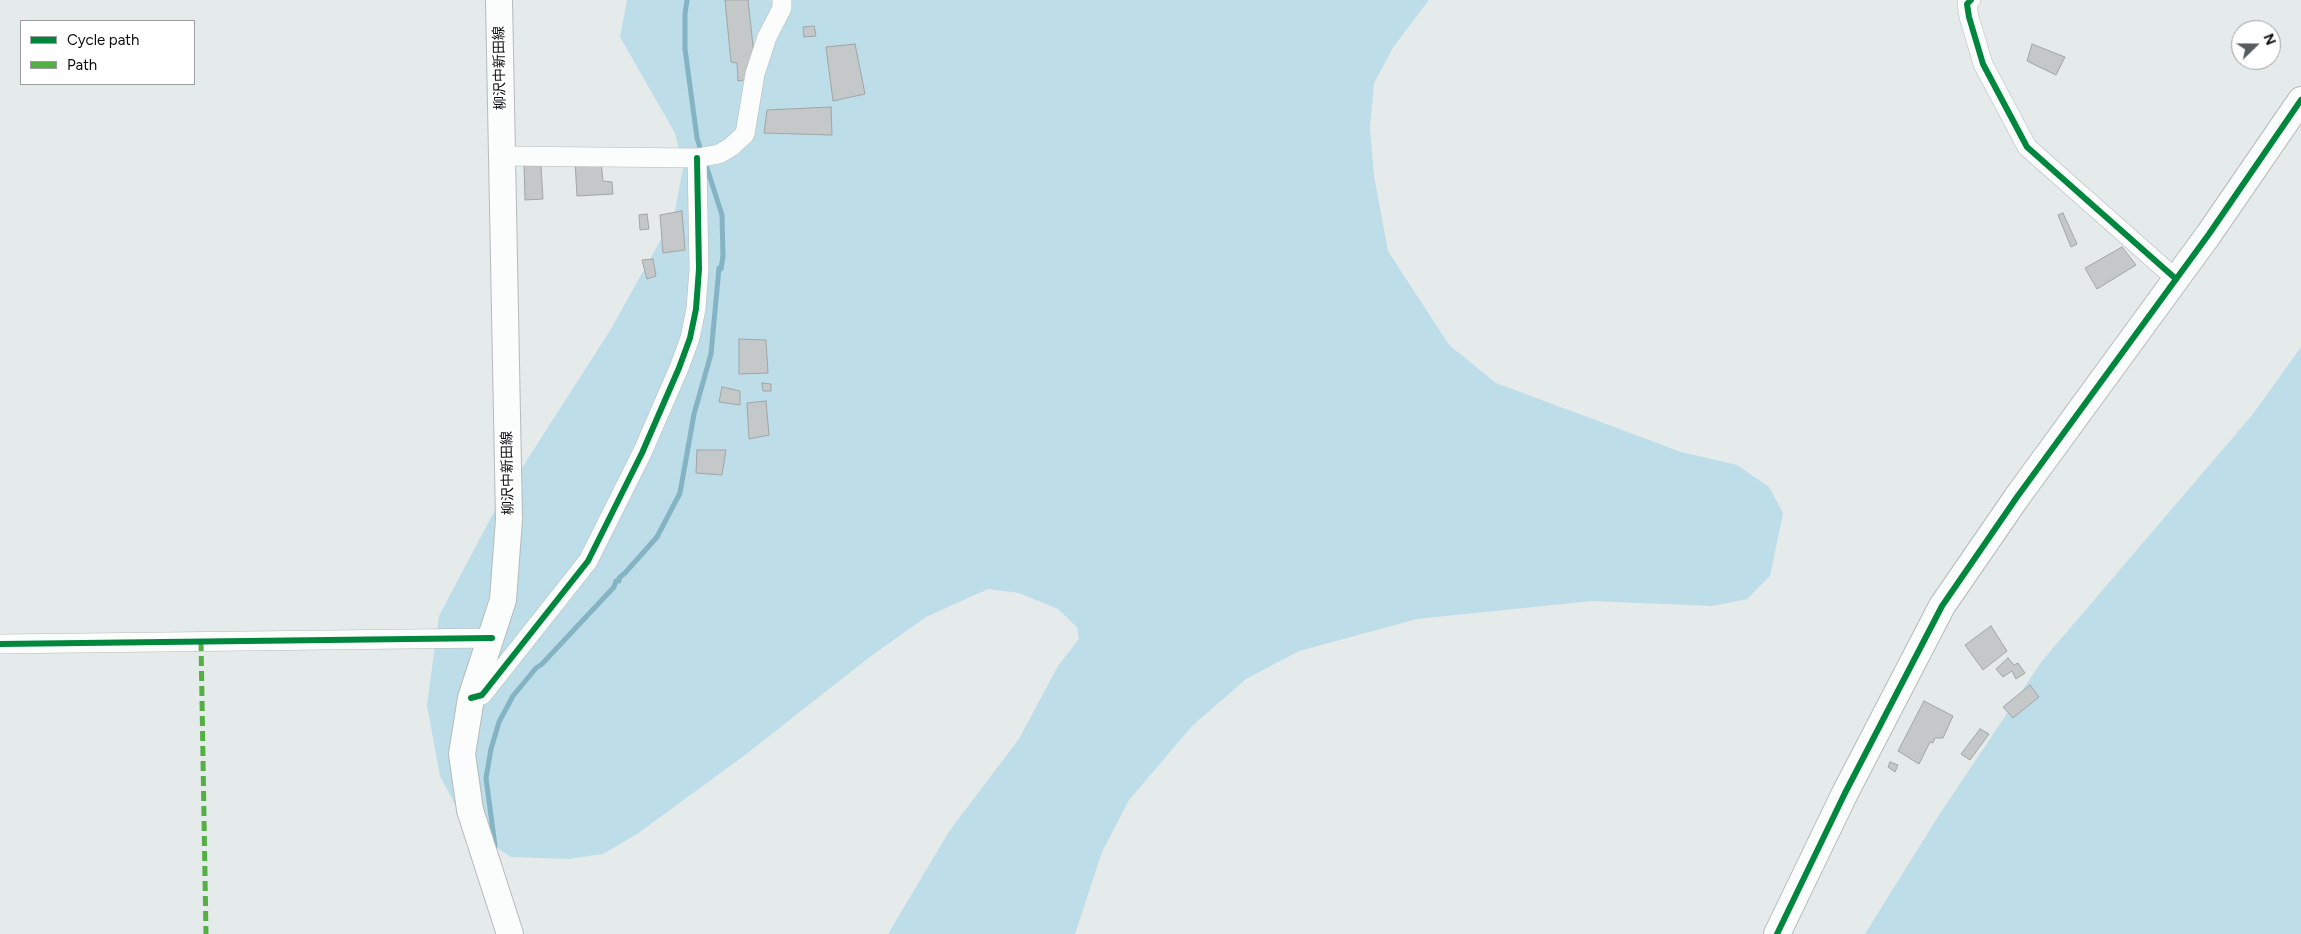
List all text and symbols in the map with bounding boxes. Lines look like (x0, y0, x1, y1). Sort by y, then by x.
legend (20, 20, 195, 85)
north arrow (2231, 20, 2281, 70)
street label: 柳沢中新田線 (491, 26, 509, 110)
text: Cycle path (67, 31, 139, 49)
text: N (2260, 31, 2279, 48)
text: Path (67, 56, 97, 74)
street label: 柳沢中新田線 (499, 431, 517, 515)

